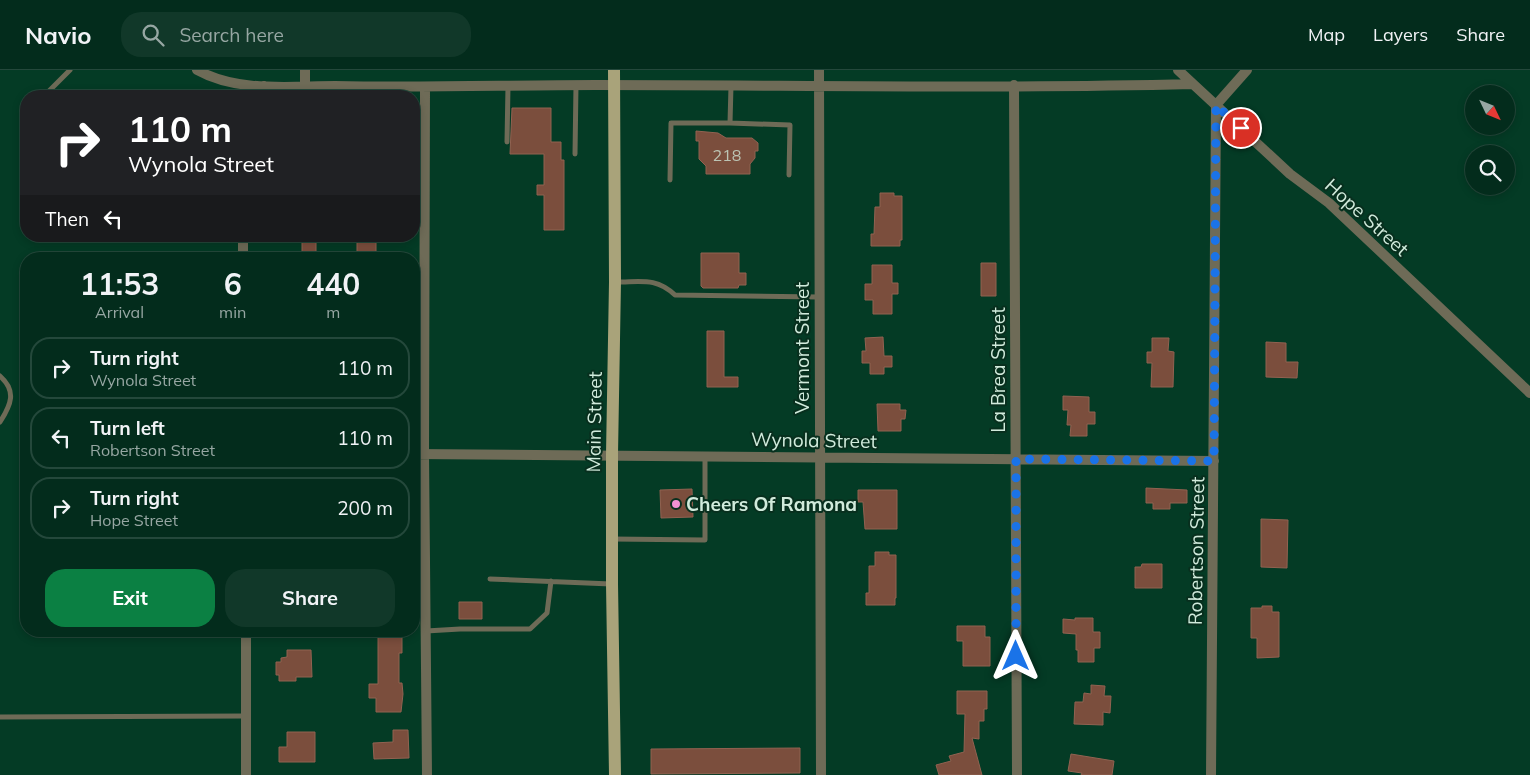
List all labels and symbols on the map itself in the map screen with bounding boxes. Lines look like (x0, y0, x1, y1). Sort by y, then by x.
north arrow (1465, 85, 1515, 135)
pin (1220, 107, 1262, 149)
house number: 218 (713, 145, 741, 165)
street label: Hope Street (1320, 173, 1414, 261)
street label: Vermont Street (790, 282, 814, 414)
street label: La Brea Street (986, 307, 1010, 433)
street label: Main Street (581, 371, 607, 473)
street label: Wynola Street (751, 427, 878, 453)
street label: Robertson Street (1183, 476, 1209, 625)
place label: Cheers Of Ramona (686, 492, 857, 516)
marker: Cheers Of Ramona (670, 498, 682, 510)
position arrow (989, 629, 1041, 681)

